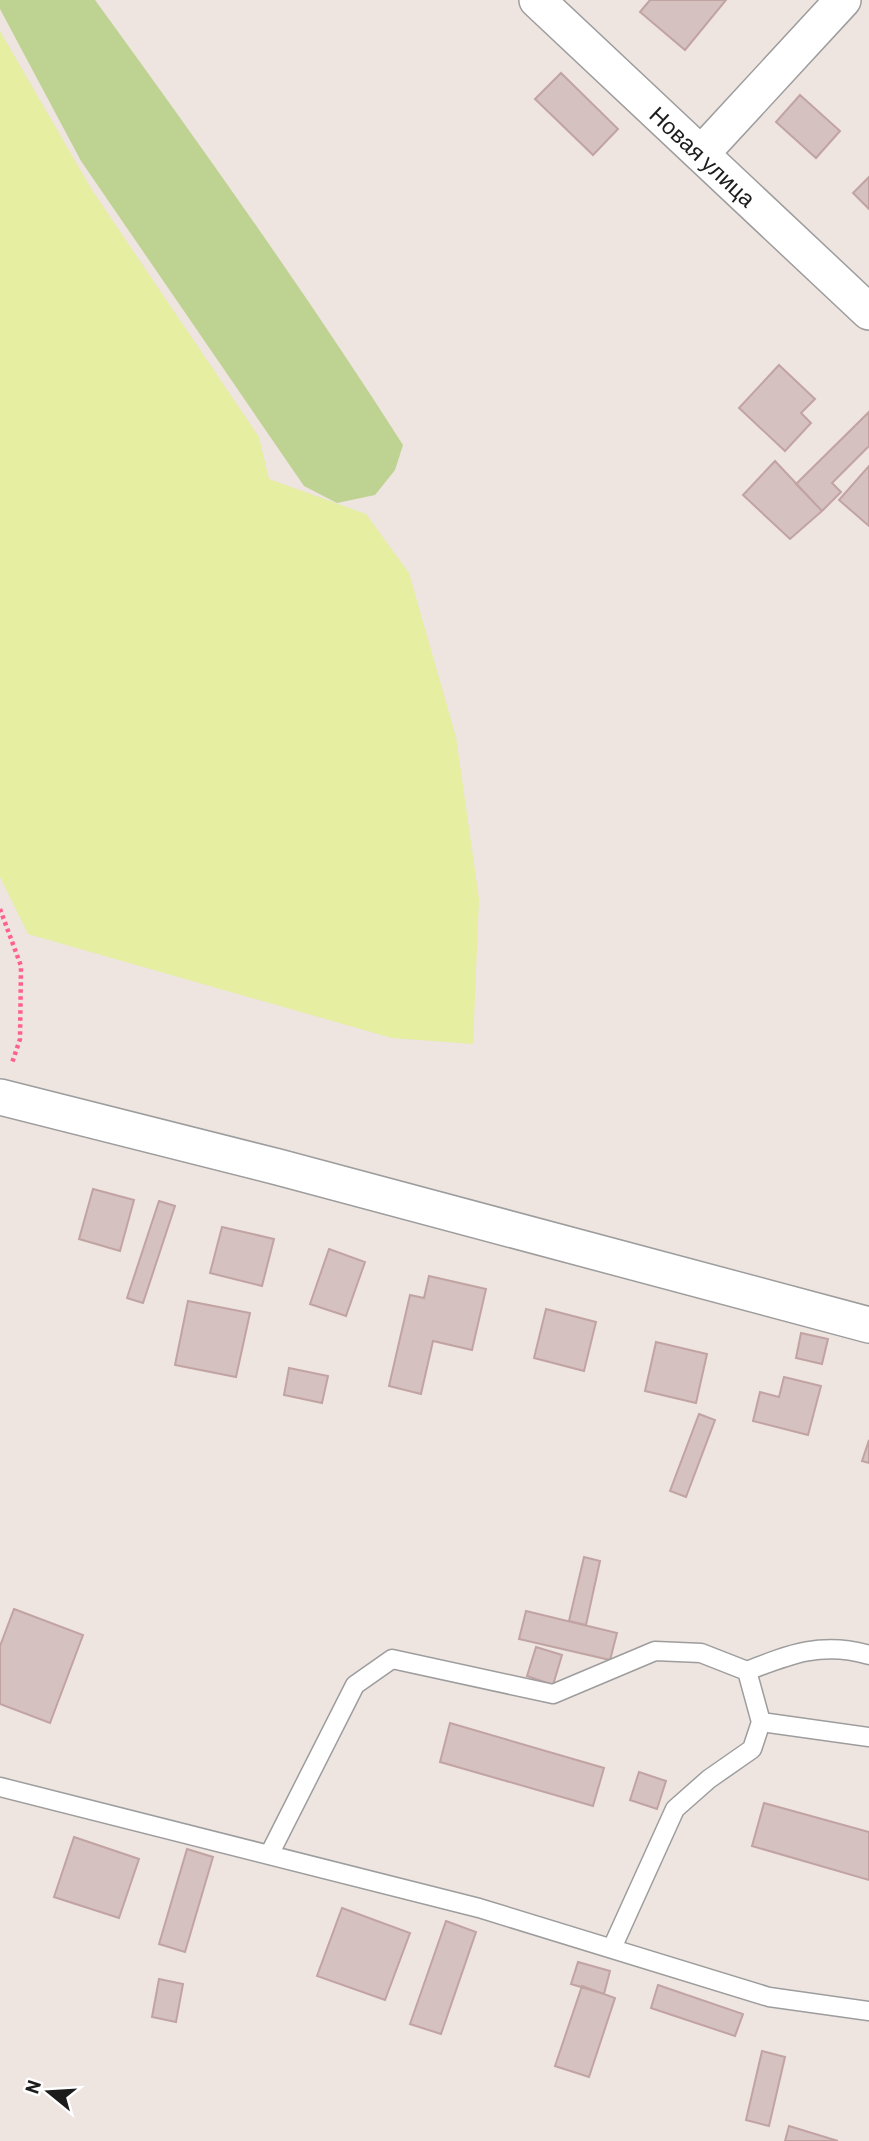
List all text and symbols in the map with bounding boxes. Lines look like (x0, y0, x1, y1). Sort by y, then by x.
street label: Новая улица (644, 100, 762, 212)
north arrow (14, 2057, 84, 2127)
text: N (19, 2077, 45, 2096)

